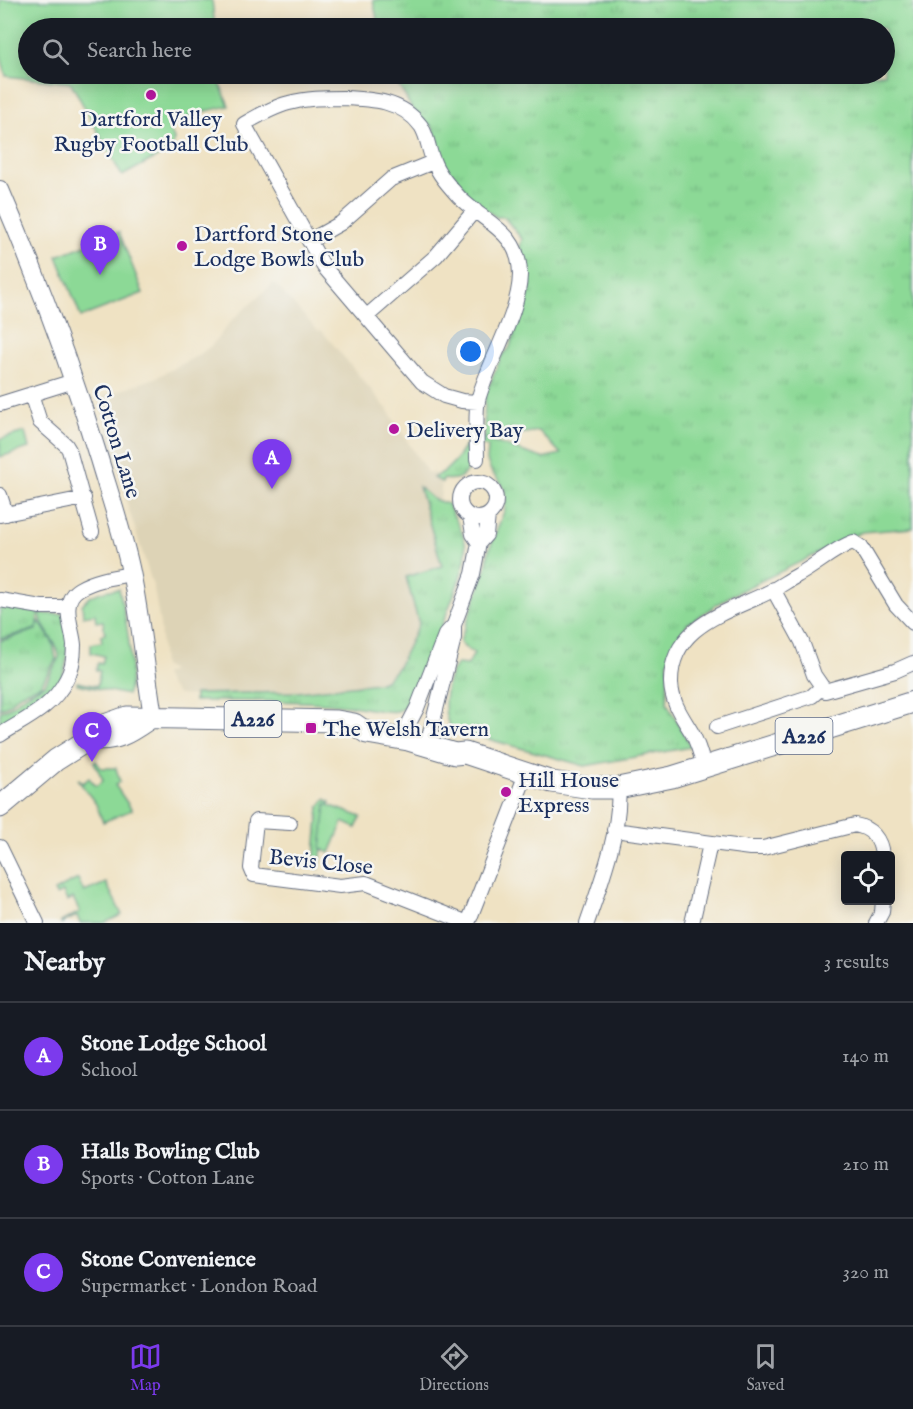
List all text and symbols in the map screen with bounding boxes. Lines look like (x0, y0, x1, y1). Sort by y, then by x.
search box (18, 18, 895, 84)
icon: search (39, 35, 72, 68)
text: Search here (87, 37, 192, 65)
marker: Dartford Valley Rugby Football Club (144, 88, 158, 102)
place label: Dartford Valley Rugby Football Club (53, 106, 249, 159)
place label: Dartford Stone Lodge Bowls Club (194, 221, 364, 274)
pin: B (80, 226, 120, 275)
marker: Dartford Stone Lodge Bowls Club (175, 239, 189, 253)
your location (456, 337, 485, 366)
street label: Cotton Lane (85, 381, 147, 502)
place label: Delivery Bay (406, 417, 524, 445)
marker: Delivery Bay (387, 422, 401, 436)
pin: A (252, 440, 292, 489)
road number: A226 (224, 701, 282, 737)
pin: C (72, 712, 112, 762)
place label: The Welsh Tavern (323, 716, 489, 744)
road number: A226 (776, 718, 832, 754)
marker: The Welsh Tavern (304, 721, 318, 735)
place label: Hill House Express (518, 767, 619, 820)
marker: Hill House Express (499, 785, 513, 799)
street label: Bevis Close (268, 844, 374, 882)
map controls (841, 851, 895, 905)
button: locate (841, 851, 895, 905)
text: Nearby (24, 946, 105, 979)
text: 3 results (824, 950, 889, 975)
text: Stone Lodge School (81, 1030, 266, 1058)
text: A (37, 1044, 50, 1069)
text: 140 m (842, 1044, 889, 1069)
text: School (81, 1058, 137, 1083)
text: Halls Bowling Club (81, 1138, 260, 1166)
text: B (37, 1152, 50, 1177)
text: 210 m (843, 1152, 889, 1177)
text: Sports · Cotton Lane (81, 1166, 254, 1191)
text: Stone Convenience (81, 1246, 256, 1274)
text: C (36, 1260, 51, 1285)
text: 320 m (843, 1260, 889, 1285)
text: Supermarket · London Road (81, 1274, 317, 1299)
tab: Map (129, 1340, 162, 1396)
tab: Directions (419, 1340, 489, 1396)
tab: Saved (746, 1340, 784, 1396)

